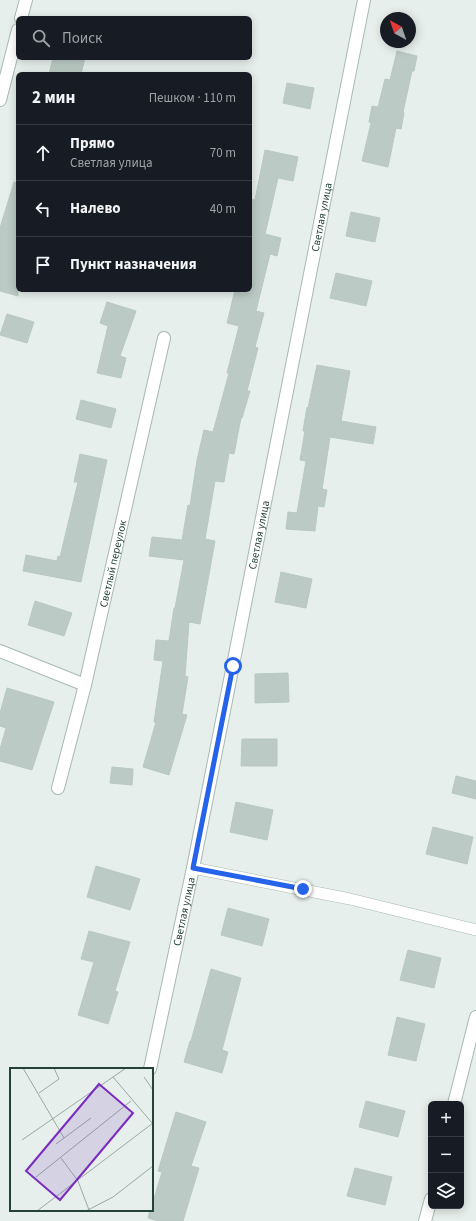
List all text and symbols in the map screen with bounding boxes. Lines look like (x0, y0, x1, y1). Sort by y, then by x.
north arrow (380, 12, 416, 48)
search box (16, 16, 252, 60)
icon: search (30, 27, 52, 49)
text: Поиск (62, 28, 103, 49)
text: 2 мин (32, 86, 75, 110)
text: Пешком · 110 m (149, 89, 236, 107)
text: Прямо (70, 133, 115, 154)
icon: ahead (32, 142, 54, 164)
text: 70 m (210, 144, 236, 162)
text: Светлая улица (70, 154, 153, 172)
street label: Светлая улица (307, 181, 335, 253)
icon: left (32, 198, 54, 220)
text: Налево (70, 198, 121, 219)
text: 40 m (210, 200, 236, 218)
icon: arrive (32, 254, 54, 276)
text: Пункт назначения (70, 254, 197, 275)
street label: Светлая улица (244, 499, 273, 571)
street label: Светлый переулок (95, 518, 130, 609)
route start (224, 657, 242, 675)
street label: Светлая улица (169, 876, 198, 947)
route end (294, 880, 312, 898)
inset map (10, 1068, 153, 1211)
map controls (428, 1101, 464, 1209)
button: + (428, 1101, 464, 1137)
button: − (428, 1137, 464, 1173)
button: layers (428, 1173, 464, 1209)

